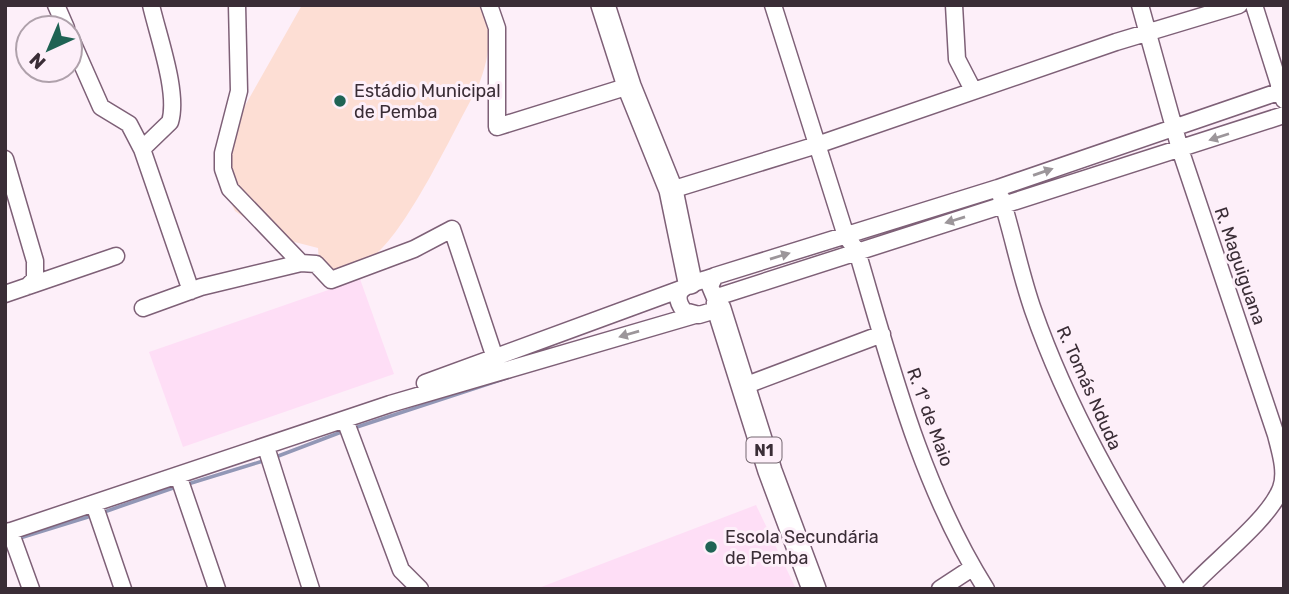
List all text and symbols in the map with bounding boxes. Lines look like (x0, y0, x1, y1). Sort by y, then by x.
north arrow (14, 14, 84, 84)
text: N (25, 48, 50, 74)
place label: Estádio Municipal de Pemba (354, 80, 501, 123)
marker: Estádio Municipal de Pemba (332, 93, 348, 109)
one-way arrow (1208, 132, 1229, 142)
one-way arrow (1033, 166, 1054, 177)
street label: R. Maguiguana (1210, 204, 1270, 328)
one-way arrow (945, 215, 966, 226)
one-way arrow (770, 251, 791, 261)
street label: R. Tomás Nduda (1052, 323, 1126, 453)
one-way arrow (618, 329, 640, 340)
street label: R. 1º de Maio (902, 365, 958, 469)
road number: N1 (746, 438, 782, 463)
place label: Escola Secundária de Pemba (725, 526, 879, 569)
marker: Escola Secundária de Pemba (703, 539, 719, 555)

